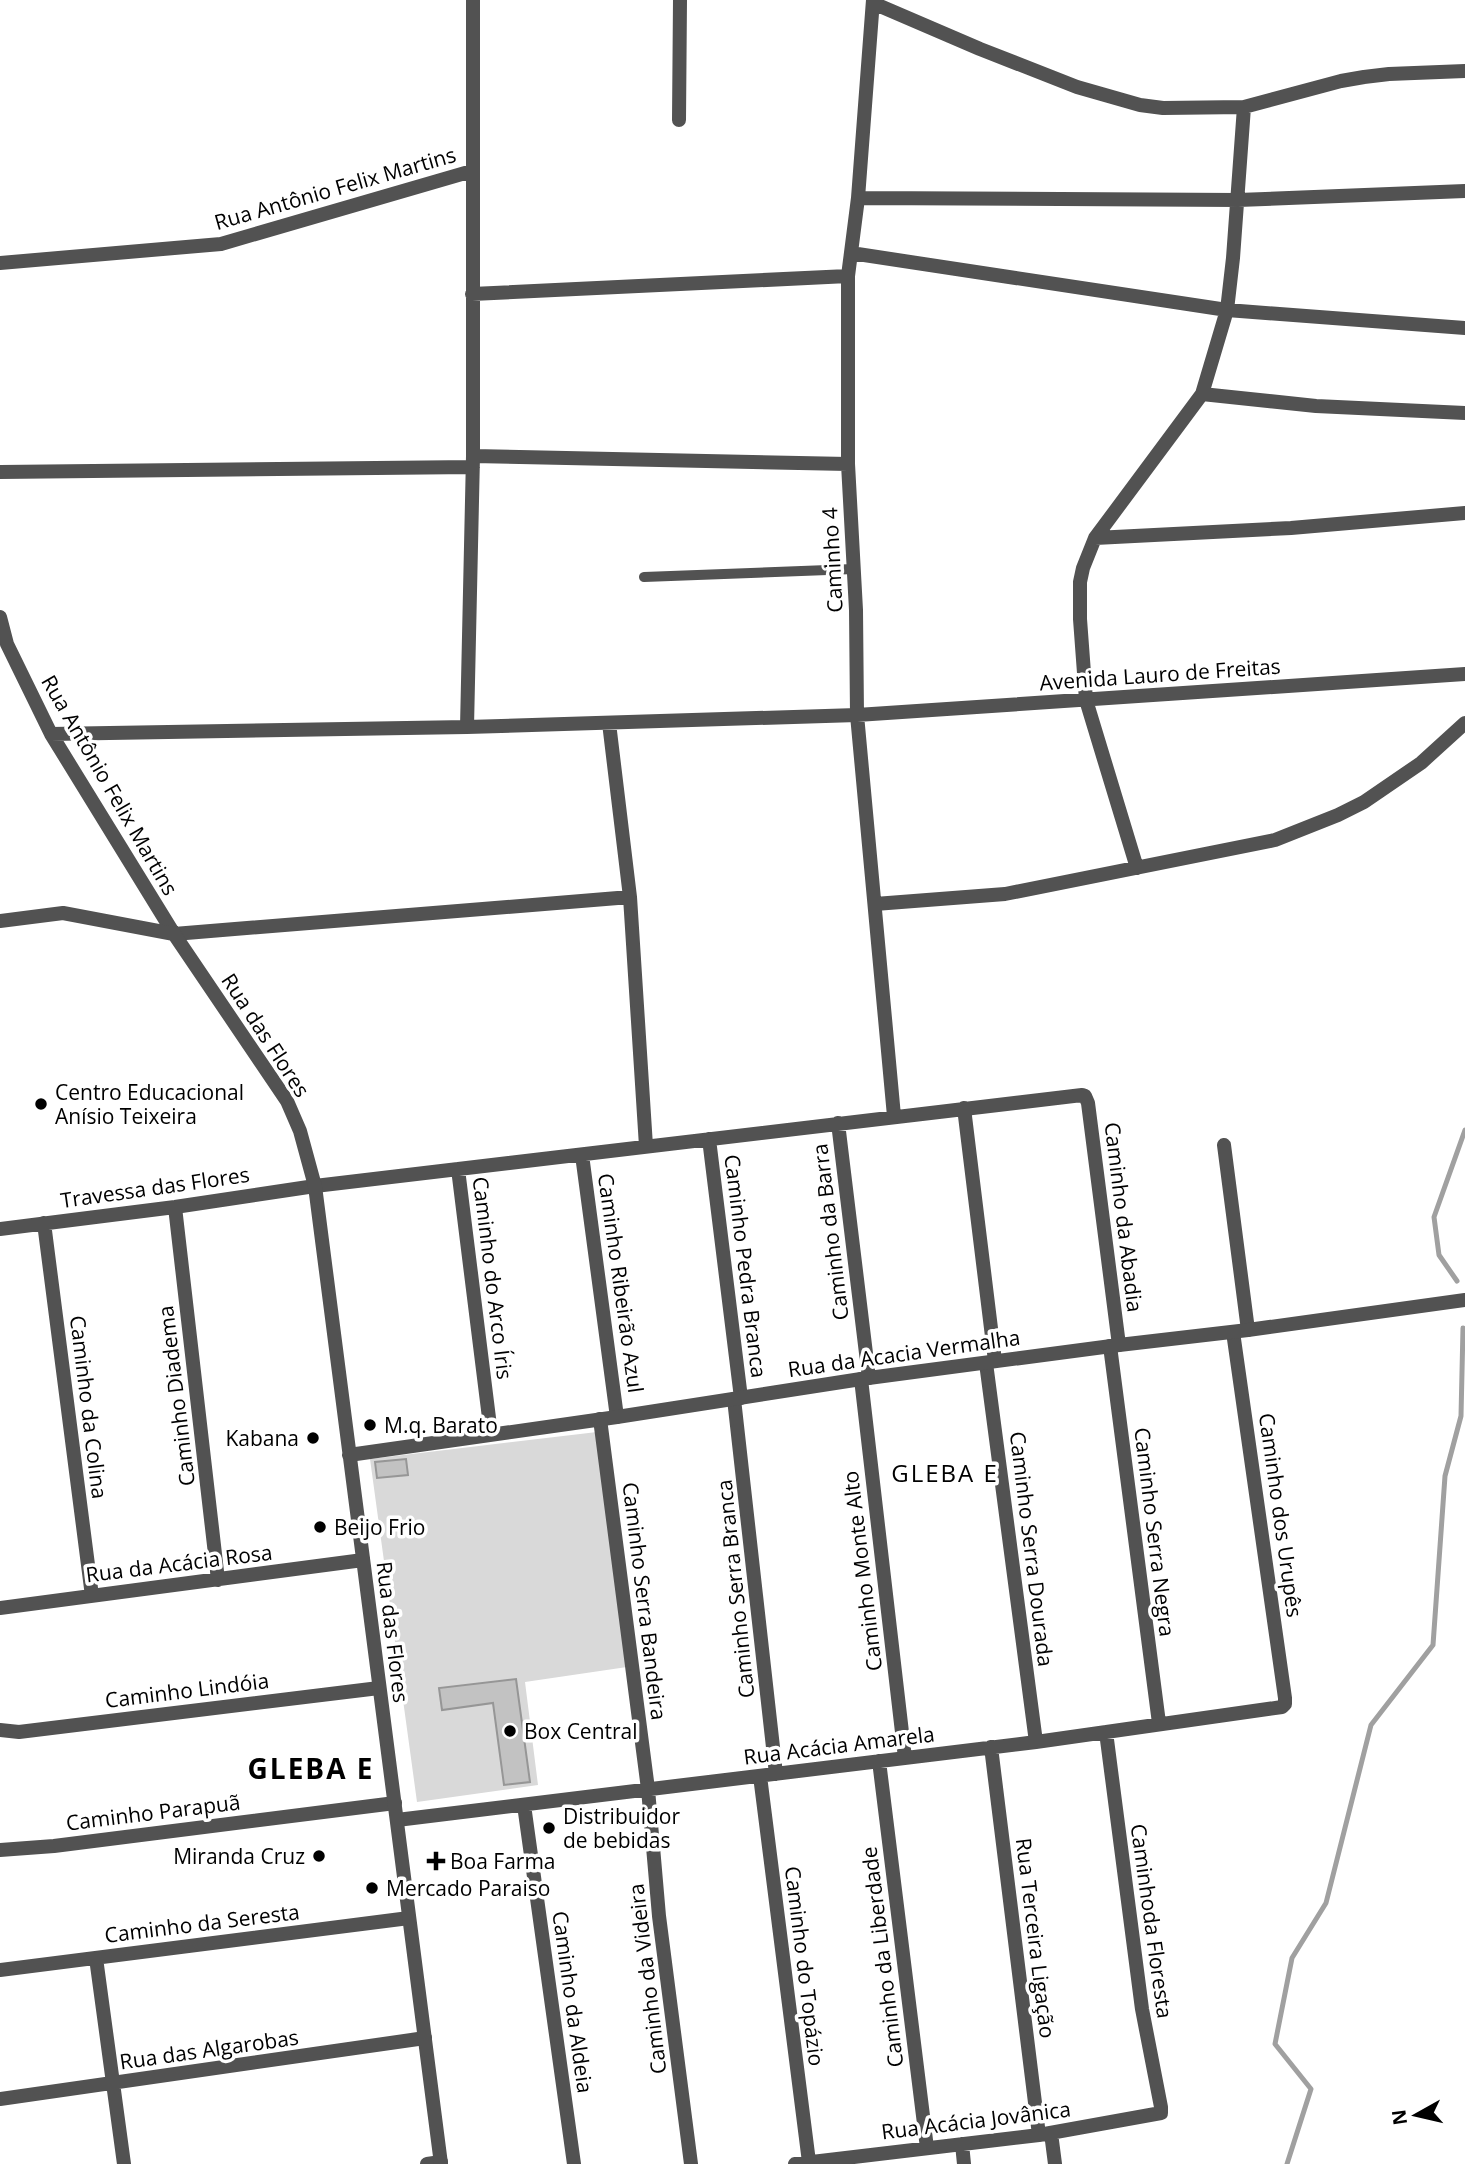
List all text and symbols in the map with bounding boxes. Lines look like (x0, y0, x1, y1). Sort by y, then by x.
street label: Rua Antônio Felix Martins (211, 140, 459, 236)
street label: Caminho 4 (815, 507, 849, 613)
street label: Avenida Lauro de Freitas (1038, 652, 1282, 696)
street label: Rua Antônio Felix Martins (35, 670, 185, 900)
street label: Rua das Flores (216, 968, 316, 1102)
place label: Centro Educacional Anísio Teixeira (55, 1078, 244, 1130)
marker: Centro Educacional Anísio Teixeira (33, 1096, 49, 1112)
street label: Caminho da Abadia (1098, 1120, 1150, 1314)
street label: Caminho da Barra (805, 1142, 855, 1322)
street label: Caminho Pedra Branca (718, 1153, 774, 1379)
street label: Travessa das Flores (59, 1160, 251, 1214)
street label: Caminho Ribeirão Azul (592, 1171, 650, 1395)
street label: Caminho do Arco Íris (467, 1175, 519, 1381)
street label: Caminho Diadema (151, 1304, 201, 1488)
street label: Caminho da Colina (64, 1314, 114, 1500)
street label: Rua da Acacia Vermalha (786, 1323, 1022, 1383)
place label: M.q. Barato (384, 1411, 498, 1439)
street label: Caminho dos Urupês (1253, 1411, 1309, 1619)
marker: M.q. Barato (362, 1417, 378, 1433)
place label: Kabana (225, 1424, 299, 1452)
street label: Caminho Serra Negra (1128, 1426, 1182, 1638)
marker: Kabana (305, 1430, 321, 1446)
street label: Caminho Serra Dourada (1004, 1430, 1060, 1668)
district label: GLEBA E (891, 1456, 999, 1489)
street label: Caminho Monte Alto (836, 1469, 888, 1673)
street label: Caminho Serra Branca (710, 1478, 760, 1700)
street label: Caminho Serra Bandeira (617, 1480, 673, 1722)
place label: Beijo Frio (334, 1513, 425, 1541)
marker: Beijo Frio (312, 1519, 328, 1535)
street label: Rua da Acácia Rosa (84, 1538, 274, 1588)
street label: Rua das Flores (370, 1560, 416, 1704)
street label: Caminho Lindóia (103, 1666, 271, 1714)
place label: Box Central (524, 1717, 638, 1745)
street label: Rua Acácia Amarela (742, 1719, 936, 1771)
marker: Box Central (502, 1723, 518, 1739)
district label: GLEBA E (248, 1749, 374, 1787)
street label: Caminho Parapuã (64, 1787, 242, 1837)
place label: Distribuidor de bebidas (563, 1802, 680, 1854)
marker: Distribuidor de bebidas (541, 1820, 557, 1836)
street label: Caminhoda Floresta (1124, 1822, 1180, 2020)
street label: Rua Terceira Ligação (1010, 1836, 1062, 2040)
place label: Miranda Cruz (173, 1842, 305, 1870)
street label: Caminho da Liberdade (855, 1845, 909, 2069)
place label: Boa Farma (450, 1847, 556, 1875)
marker: Miranda Cruz (311, 1848, 327, 1864)
marker: Boa Farma (428, 1853, 444, 1869)
street label: Caminho do Topázio (779, 1865, 831, 2067)
place label: Mercado Paraiso (386, 1874, 550, 1902)
marker: Mercado Paraiso (364, 1880, 380, 1896)
street label: Caminho da Videira (621, 1882, 673, 2076)
street label: Caminho da Seresta (103, 1897, 301, 1949)
street label: Caminho da Aldeia (546, 1909, 600, 2095)
street label: Rua das Algarobas (118, 2023, 300, 2075)
north arrow (1381, 2080, 1451, 2150)
street label: Rua Acácia Jovânica (880, 2094, 1072, 2146)
text: N (1385, 2108, 1413, 2127)

